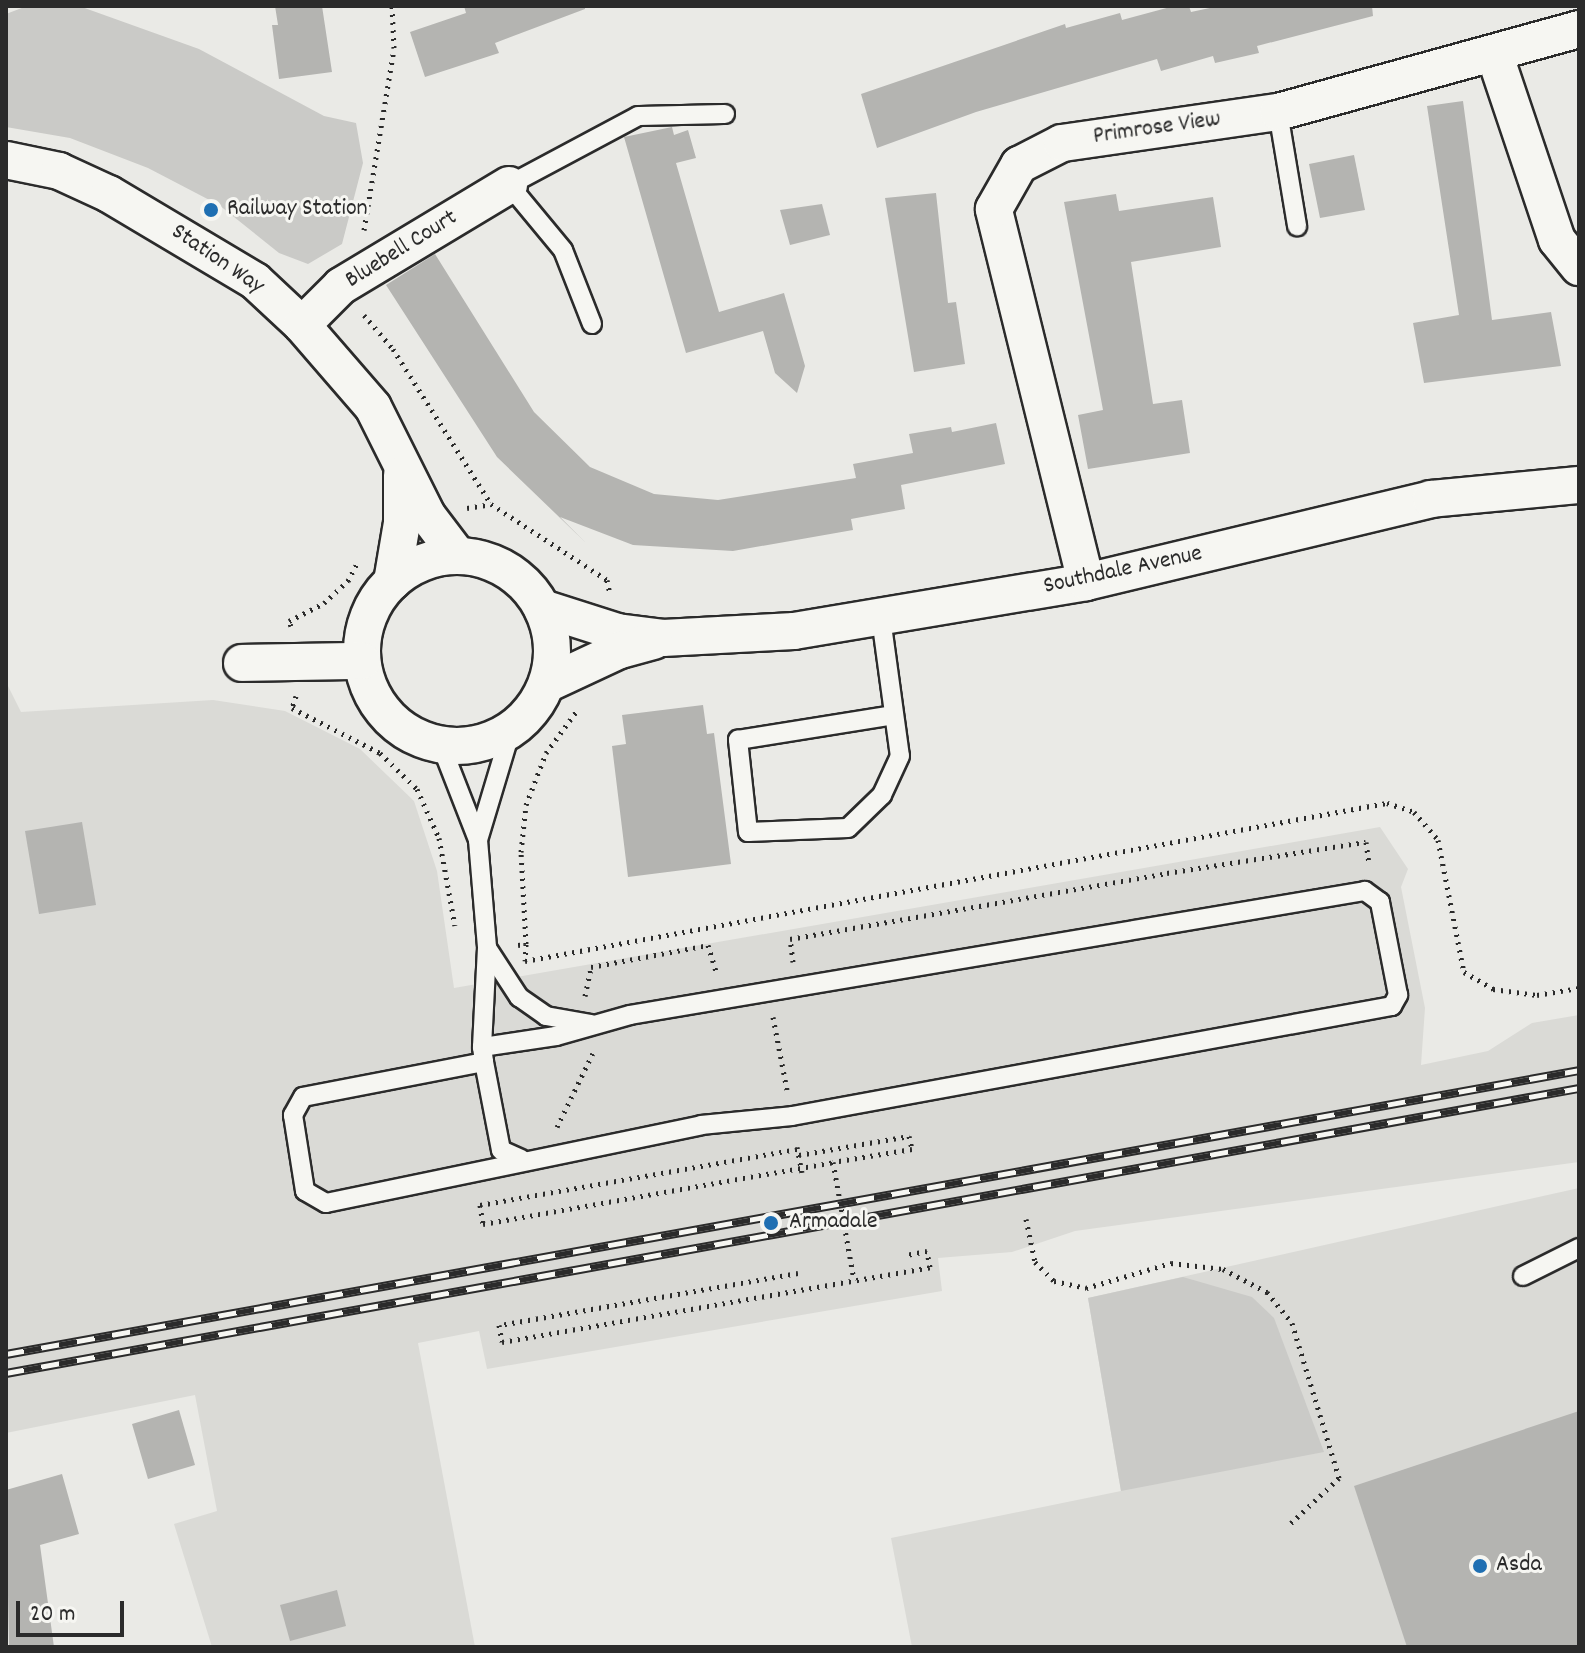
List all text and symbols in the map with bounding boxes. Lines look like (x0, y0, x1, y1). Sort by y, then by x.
street label: Primrose View (1091, 106, 1223, 152)
place label: Railway Station (227, 196, 368, 224)
marker: Railway Station (202, 201, 220, 219)
street label: Bluebell Court (341, 204, 463, 296)
street label: Station Way (165, 218, 269, 302)
street label: Southdale Avenue (1041, 540, 1205, 602)
place label: Armadale (789, 1209, 878, 1237)
marker: Armadale (760, 1212, 782, 1234)
place label: Asda (1496, 1552, 1542, 1580)
marker: Asda (1471, 1557, 1489, 1575)
scale bar (20, 1585, 128, 1635)
text: 20 m (30, 1598, 76, 1632)

